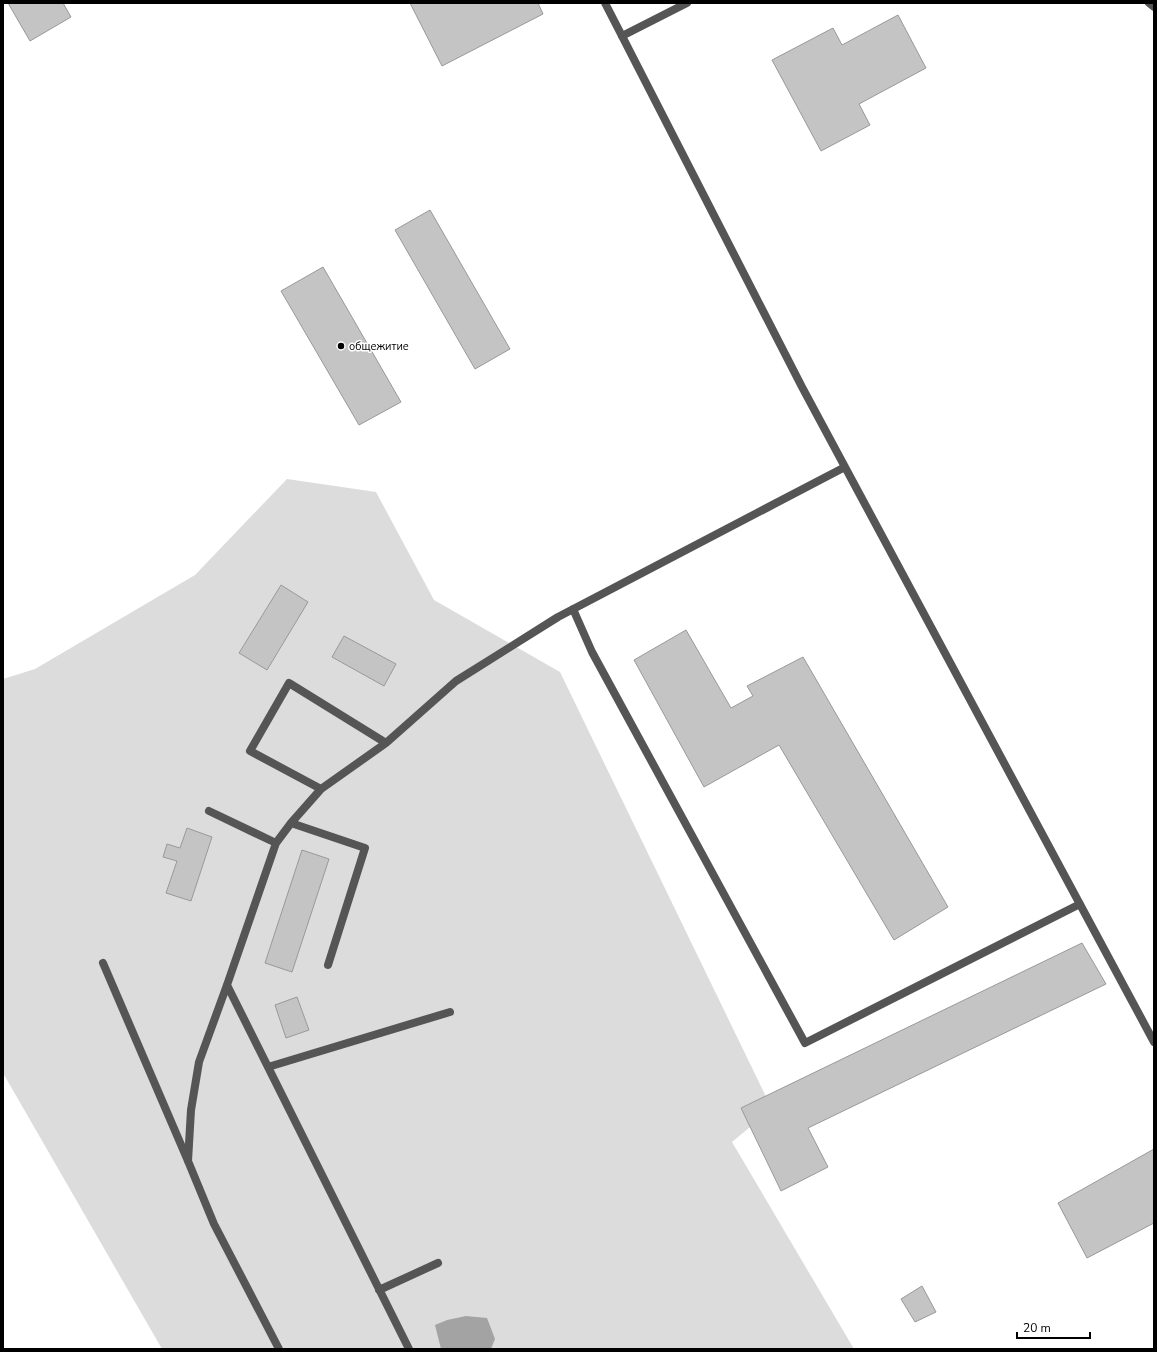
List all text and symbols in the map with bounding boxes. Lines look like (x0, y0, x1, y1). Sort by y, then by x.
place label: общежитие (349, 339, 409, 354)
marker: общежитие (336, 341, 346, 351)
scale bar (1017, 1314, 1090, 1340)
text: 20 m (1023, 1320, 1051, 1336)

